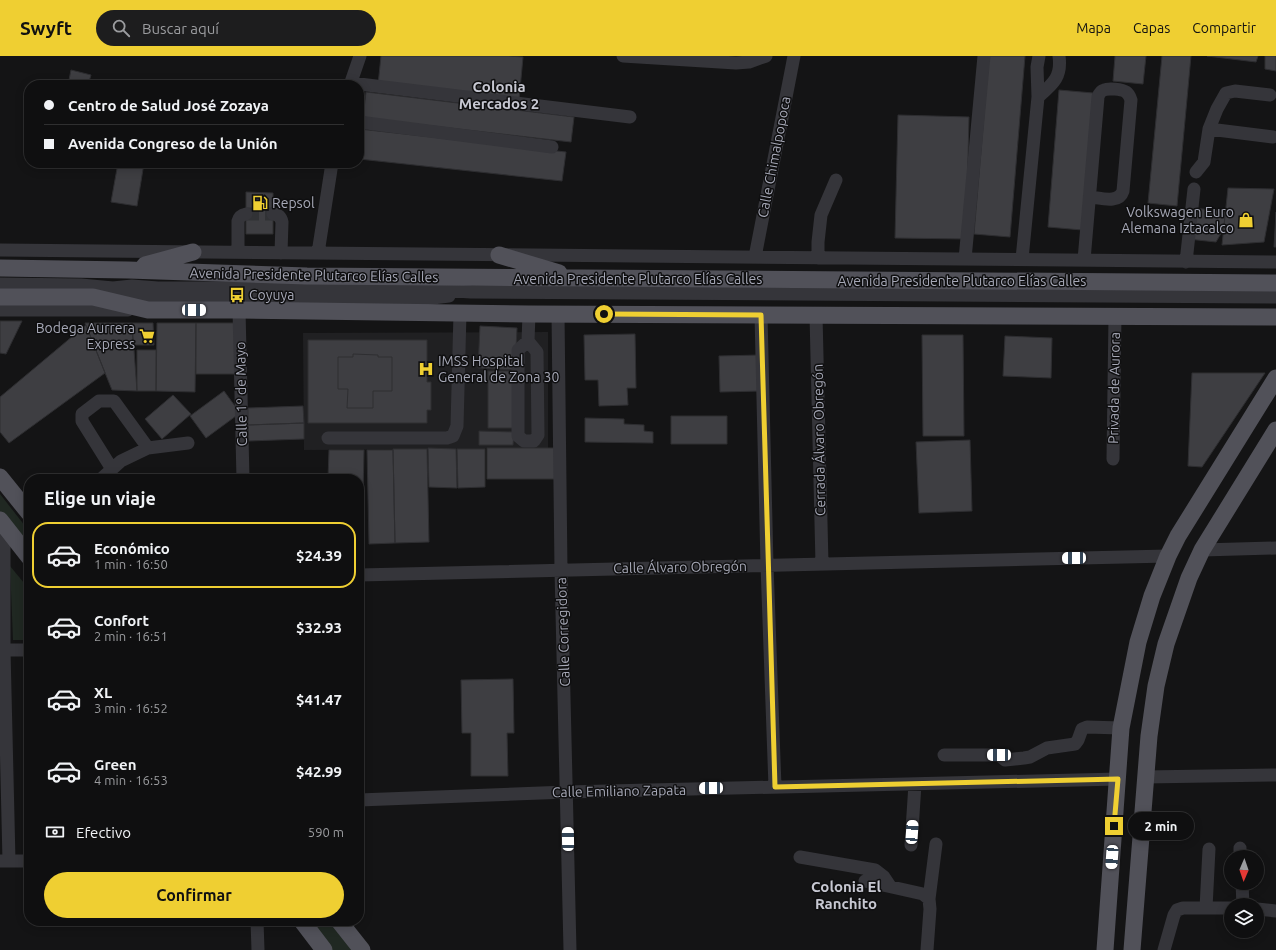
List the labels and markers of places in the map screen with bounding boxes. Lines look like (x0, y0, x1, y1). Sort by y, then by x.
fuel station icon: Repsol (251, 194, 269, 212)
place label: Repsol (272, 195, 315, 211)
place label: Volkswagen Euro Alemana Iztacalco (1121, 204, 1234, 236)
shop icon: Volkswagen Euro Alemana Iztacalco (1237, 211, 1255, 229)
bus stop icon: Coyuya (228, 286, 246, 304)
place label: Coyuya (249, 287, 294, 303)
place label: Bodega Aurrera Express (36, 320, 135, 352)
supermarket icon: Bodega Aurrera Express (138, 327, 156, 345)
place label: IMSS Hospital General de Zona 30 (438, 353, 559, 385)
hospital icon: IMSS Hospital General de Zona 30 (417, 360, 435, 378)

